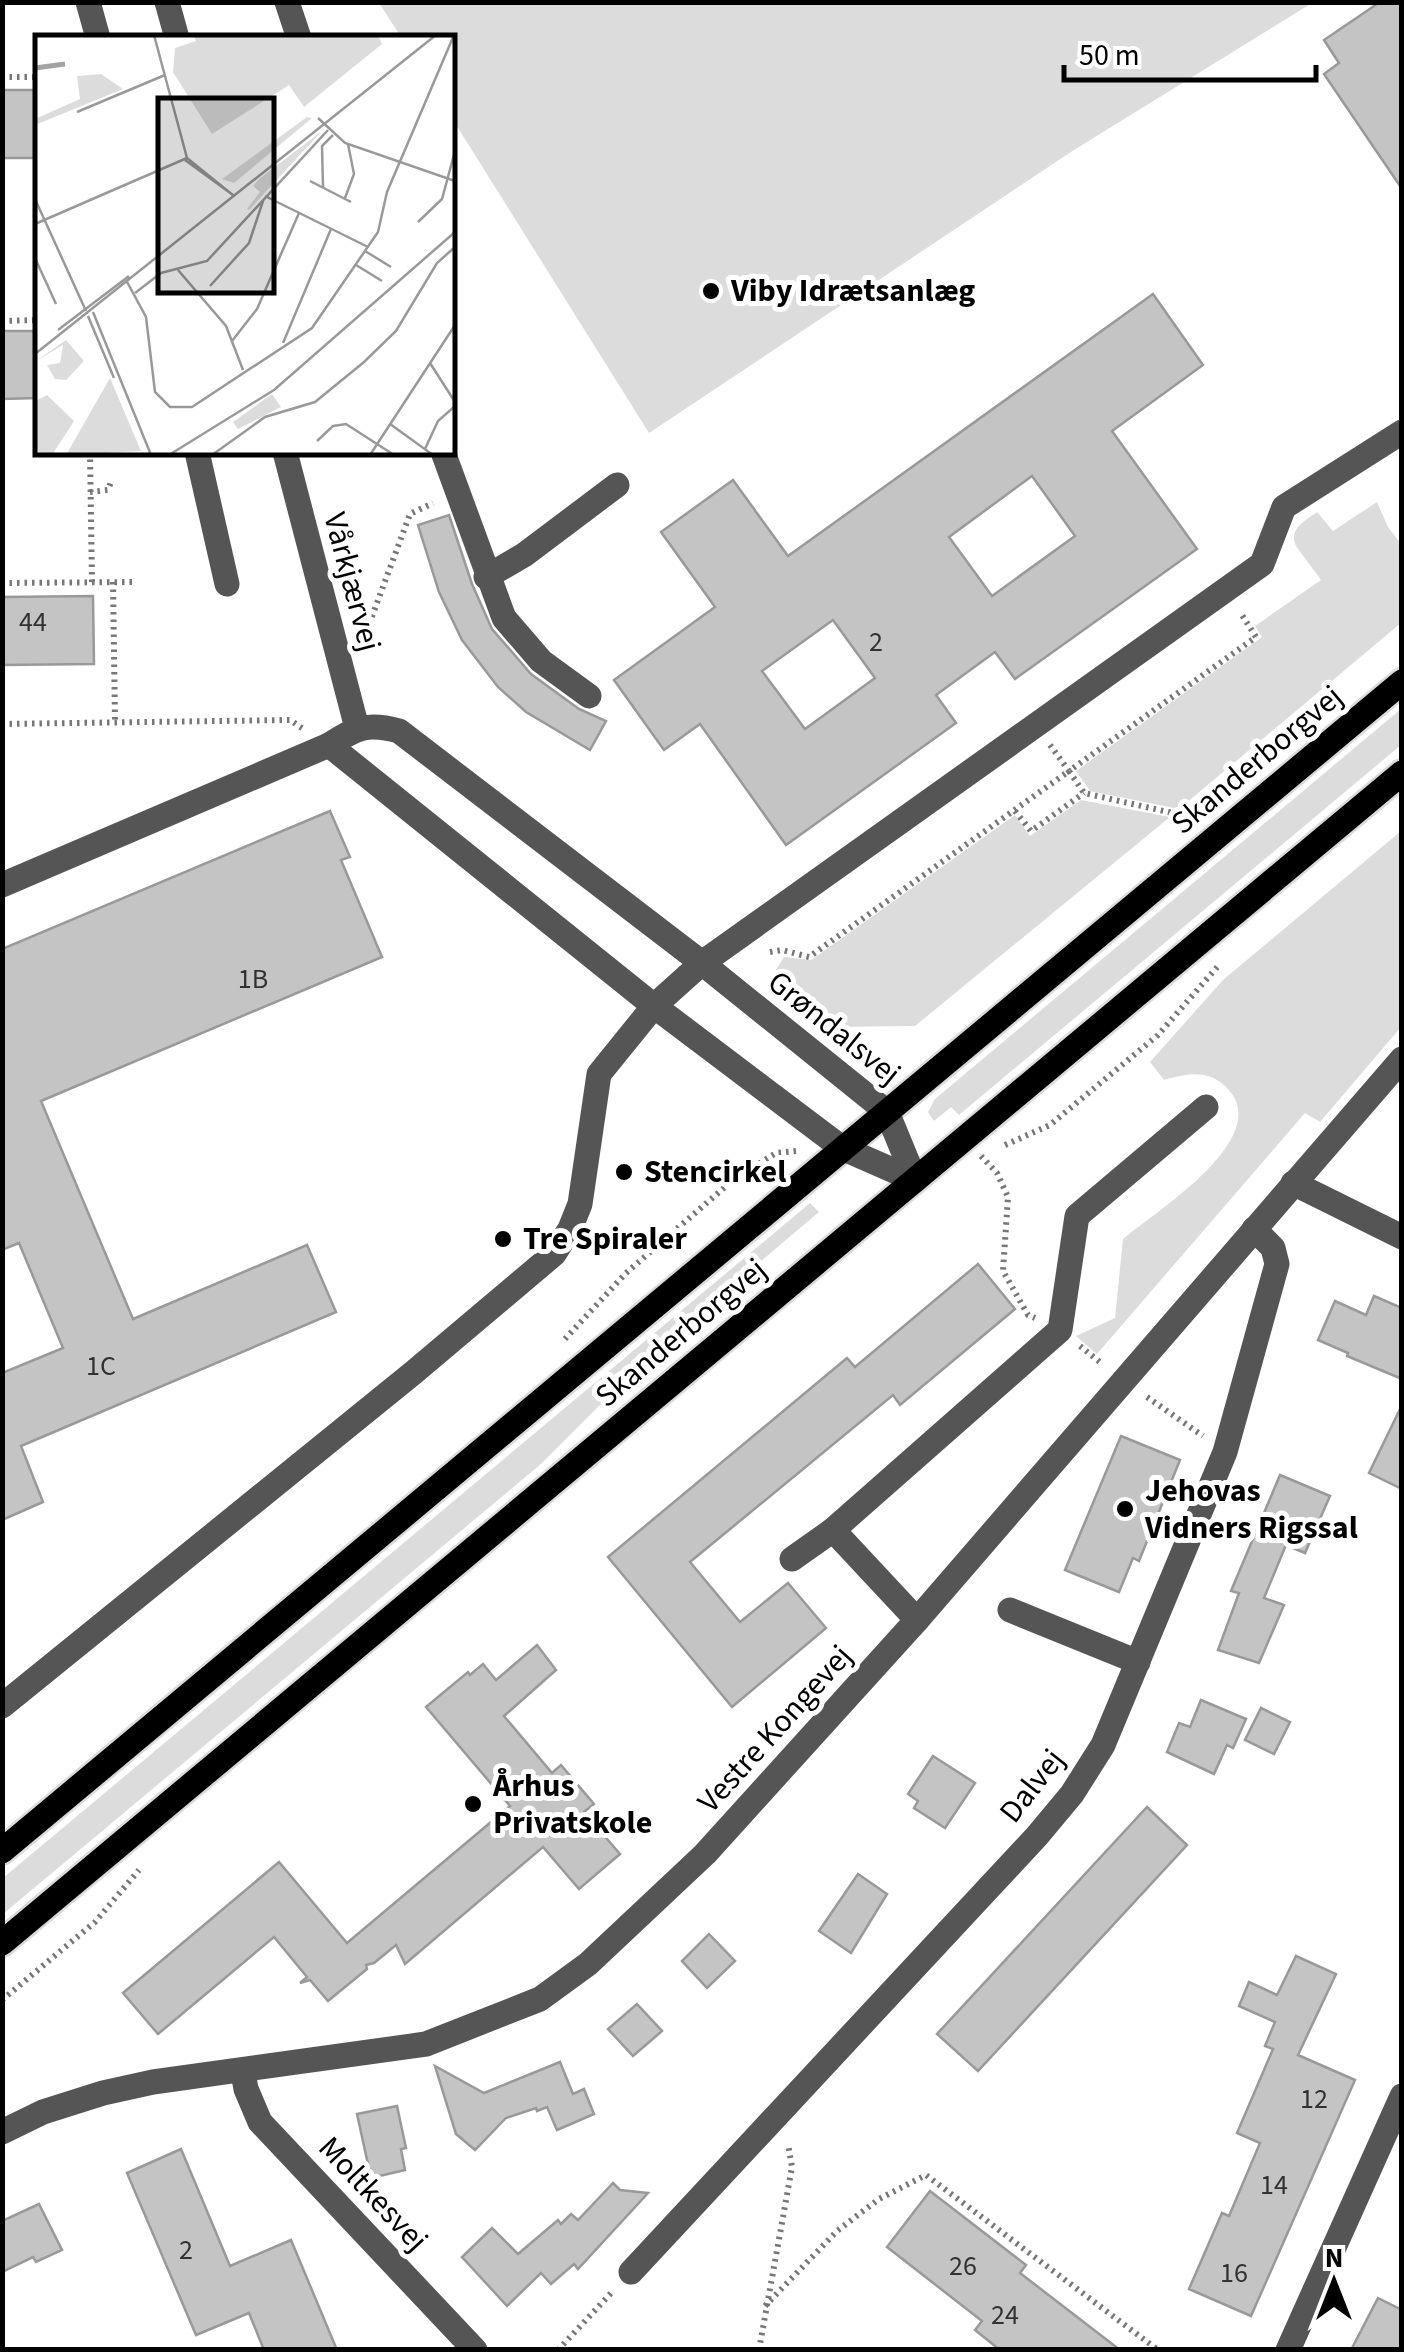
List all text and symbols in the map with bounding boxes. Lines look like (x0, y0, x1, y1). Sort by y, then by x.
scale bar (1064, 20, 1316, 82)
text: 50 m (1079, 34, 1140, 77)
inset map (35, 35, 455, 455)
place label: Viby Idrætsanlæg (730, 268, 975, 314)
marker: Viby Idrætsanlæg (700, 280, 722, 302)
street label: Vårkjærvej (311, 508, 393, 656)
house number: 44 (19, 602, 47, 642)
house number: 2 (869, 622, 883, 662)
street label: Skanderborgvej (1161, 674, 1353, 846)
house number: 1B (238, 959, 268, 999)
street label: Grøndalsvej (758, 960, 910, 1096)
place label: Stencirkel (644, 1149, 786, 1195)
marker: Stencirkel (613, 1161, 635, 1183)
place label: Tre Spiraler (523, 1216, 687, 1262)
marker: Tre Spiraler (492, 1228, 514, 1250)
street label: Skanderborgvej (585, 1247, 777, 1419)
house number: 1C (86, 1346, 116, 1386)
place label: Jehovas Vidners Rigssal (1144, 1468, 1358, 1551)
marker: Jehovas Vidners Rigssal (1114, 1498, 1136, 1520)
street label: Vestre Kongevej (687, 1635, 863, 1823)
street label: Dalvej (988, 1739, 1076, 1833)
place label: Århus Privatskole (492, 1763, 652, 1846)
marker: Århus Privatskole (462, 1793, 484, 1815)
house number: 12 (1300, 2079, 1328, 2119)
street label: Moltkesvej (308, 2126, 438, 2262)
house number: 14 (1260, 2165, 1288, 2205)
house number: 2 (179, 2230, 193, 2270)
north arrow (1284, 2232, 1384, 2332)
text: N (1325, 2238, 1343, 2278)
house number: 26 (949, 2246, 977, 2286)
house number: 16 (1220, 2253, 1248, 2293)
house number: 24 (991, 2295, 1019, 2335)

